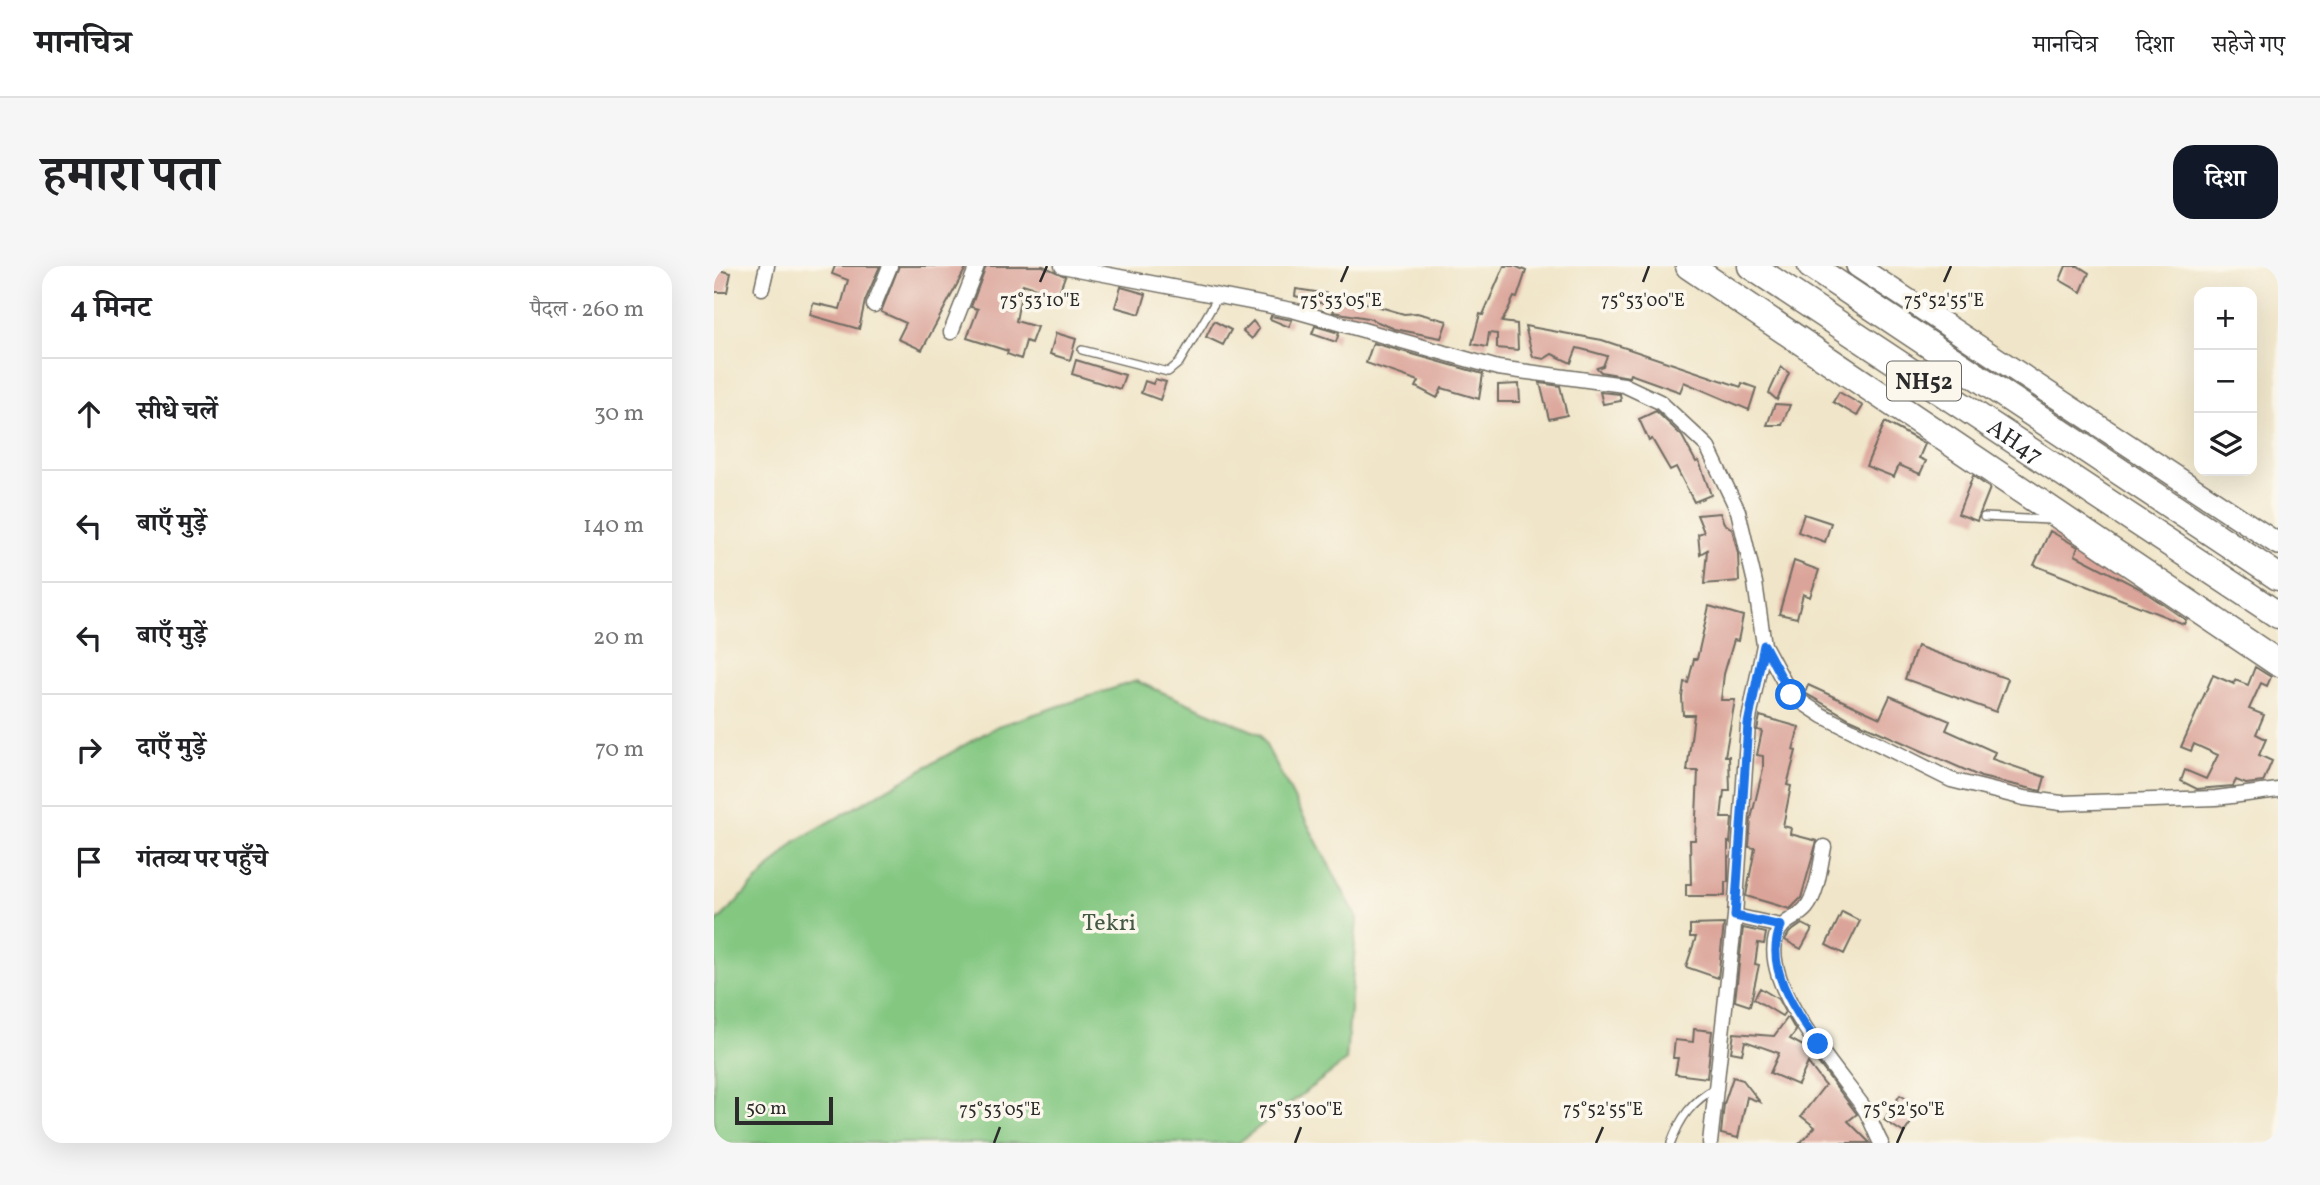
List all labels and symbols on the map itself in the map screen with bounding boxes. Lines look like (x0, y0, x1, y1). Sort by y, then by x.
text: 75°53'10"E (1000, 289, 1080, 314)
text: 75°53'05"E (1300, 289, 1382, 314)
text: 75°53'00"E (1601, 289, 1685, 314)
text: 75°52'55"E (1904, 289, 1984, 314)
road number: NH52 (1887, 362, 1961, 400)
street label: AH47 (1979, 412, 2049, 474)
route start (1775, 679, 1806, 710)
park label: Tekri (1082, 907, 1136, 941)
route end (1802, 1028, 1833, 1059)
scale bar (735, 1094, 833, 1126)
text: 75°53'05"E (959, 1098, 1041, 1123)
text: 75°53'00"E (1259, 1098, 1343, 1123)
text: 75°52'55"E (1563, 1098, 1643, 1123)
text: 75°52'50"E (1863, 1098, 1945, 1123)

